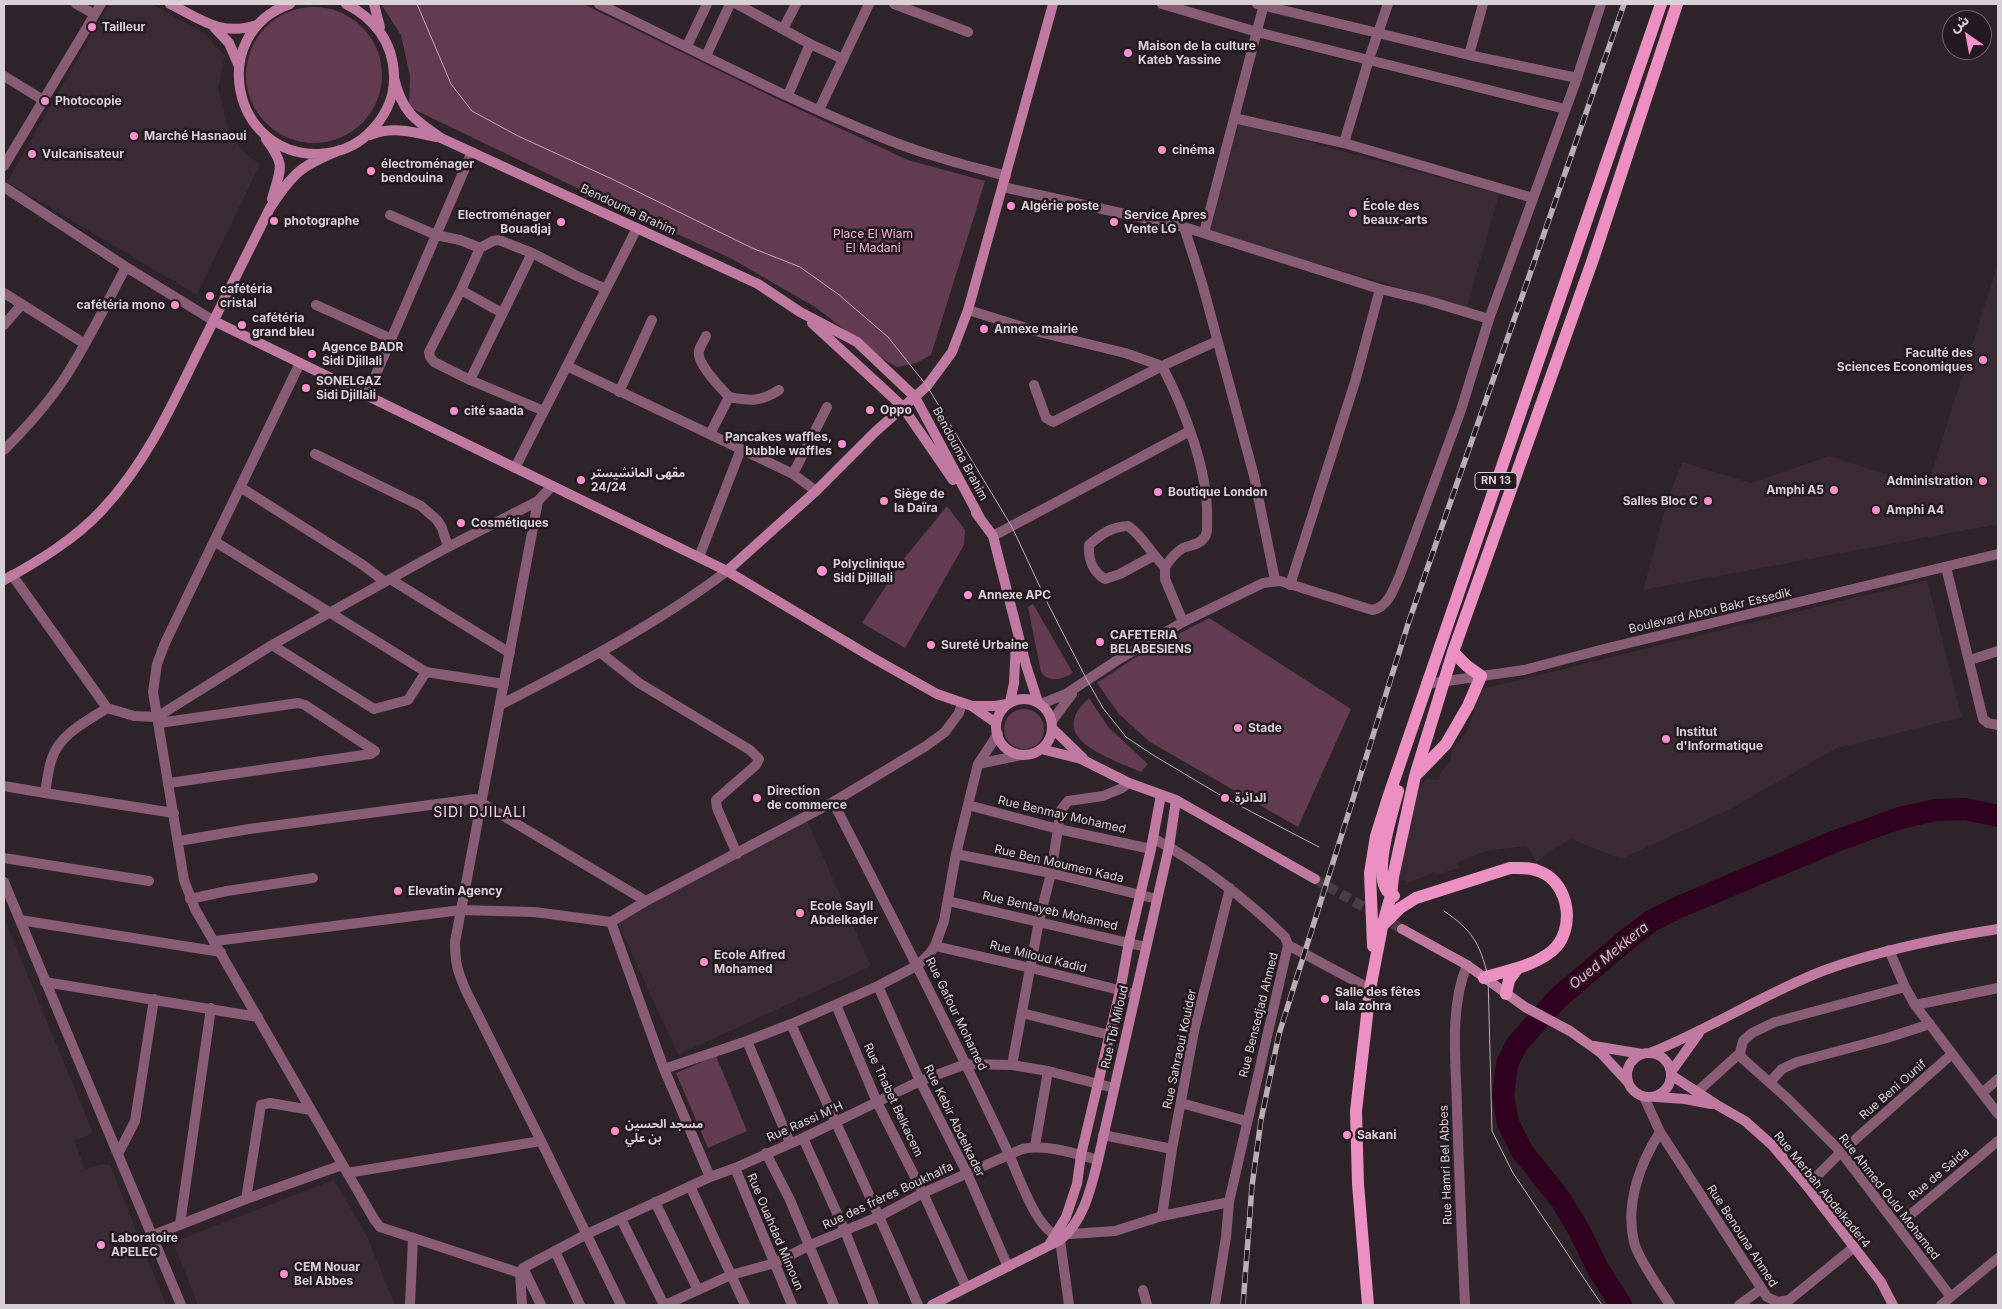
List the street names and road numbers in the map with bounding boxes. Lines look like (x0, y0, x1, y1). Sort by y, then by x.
street label: Bendouma Brahim (578, 182, 678, 238)
street label: Bendouma Brahim (929, 405, 991, 503)
road number: RN 13 (1475, 472, 1517, 490)
street label: Boulevard Abou Bakr Essedik (1627, 585, 1793, 637)
street label: Rue Benmay Mohamed (997, 793, 1127, 837)
street label: Rue Ben Moumen Kada (993, 842, 1125, 886)
street label: Rue Bentayeb Mohamed (981, 888, 1119, 934)
street label: Rue Miloud Kadid (988, 938, 1088, 976)
street label: Rue Bensedjad Ahmed (1236, 951, 1282, 1079)
street label: Rue Gafour Mohamed (922, 955, 990, 1073)
street label: Rue Tbi Miloud (1098, 984, 1132, 1070)
street label: Rue Sahraoui Kouider (1160, 988, 1200, 1110)
street label: Rue Thabet Belkacem (860, 1041, 926, 1159)
street label: Rue Beni Ounif (1857, 1057, 1929, 1123)
street label: Rue Kebir Abdelkader (921, 1063, 987, 1179)
street label: Rue Rassi M'H (765, 1099, 845, 1145)
street label: Rue Hamri Bel Abbes (1437, 1105, 1455, 1225)
street label: Rue Merbah Abdelkader4 (1771, 1129, 1873, 1251)
street label: Rue Ahmed Ould Mohamed (1835, 1131, 1943, 1263)
street label: Rue de Saida (1906, 1145, 1972, 1203)
street label: Rue des frères Boukhalfa (820, 1159, 956, 1233)
street label: Rue Ouahdad Mimoun (744, 1171, 806, 1293)
street label: Rue Benouna Ahmed (1704, 1182, 1780, 1290)

